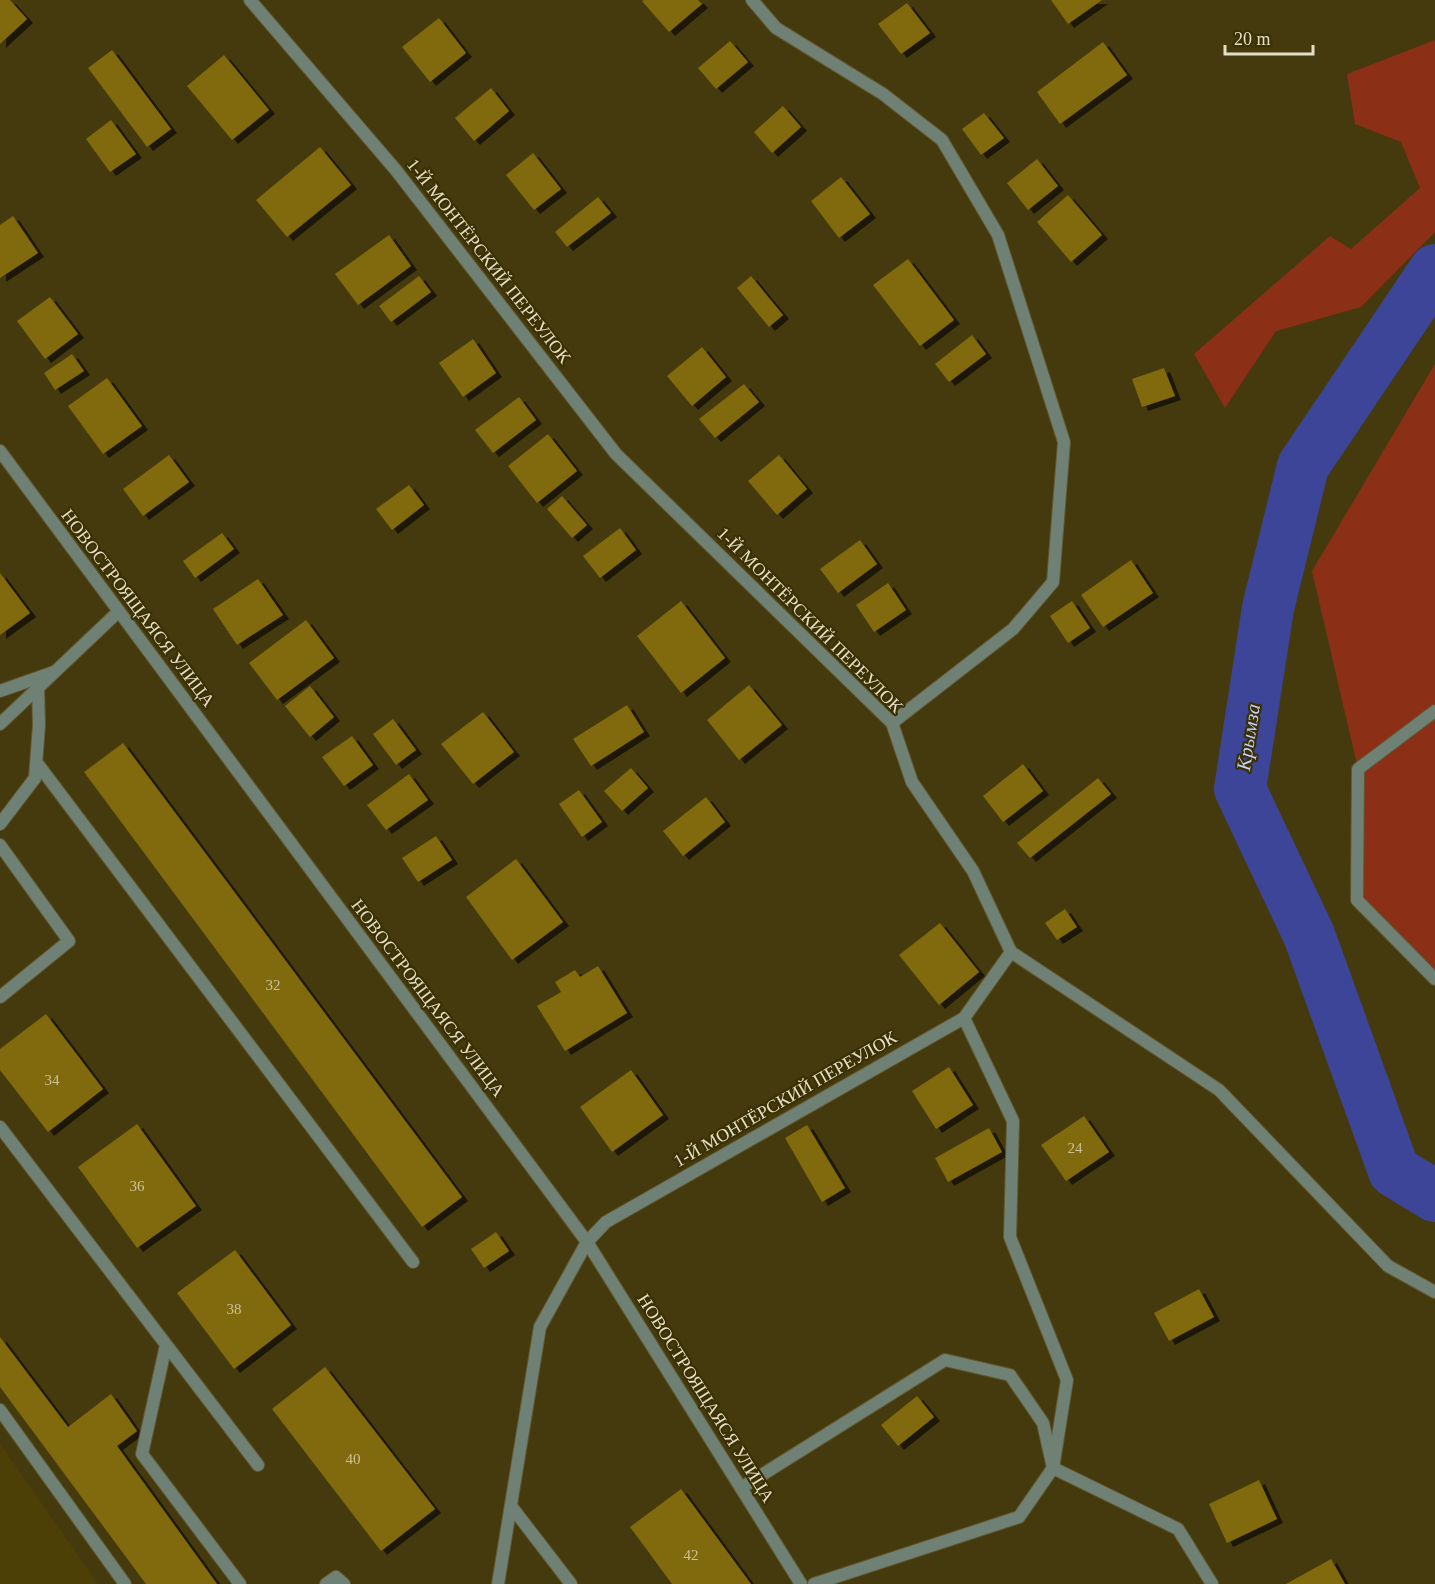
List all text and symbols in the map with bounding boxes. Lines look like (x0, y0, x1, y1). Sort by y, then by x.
scale bar (1225, 18, 1314, 56)
text: 20 m (1234, 29, 1271, 49)
street label: 1-Й МОНТЁРСКИЙ ПЕРЕУЛОК (403, 155, 576, 368)
street label: НОВОСТРОЯЩАЯСЯ УЛИЦА (57, 505, 219, 711)
street label: 1-Й МОНТЁРСКИЙ ПЕРЕУЛОК (713, 523, 908, 718)
water label: Крымза (1232, 702, 1265, 773)
street label: НОВОСТРОЯЩАЯСЯ УЛИЦА (347, 895, 509, 1101)
house number: 32 (266, 977, 281, 993)
street label: 1-Й МОНТЁРСКИЙ ПЕРЕУЛОК (670, 1026, 901, 1171)
house number: 34 (45, 1072, 60, 1088)
house number: 24 (1068, 1140, 1083, 1156)
house number: 36 (130, 1178, 145, 1194)
street label: НОВОСТРОЯЩАЯСЯ УЛИЦА (633, 1290, 779, 1506)
house number: 38 (227, 1301, 242, 1317)
house number: 40 (346, 1451, 361, 1467)
house number: 42 (684, 1547, 699, 1563)

